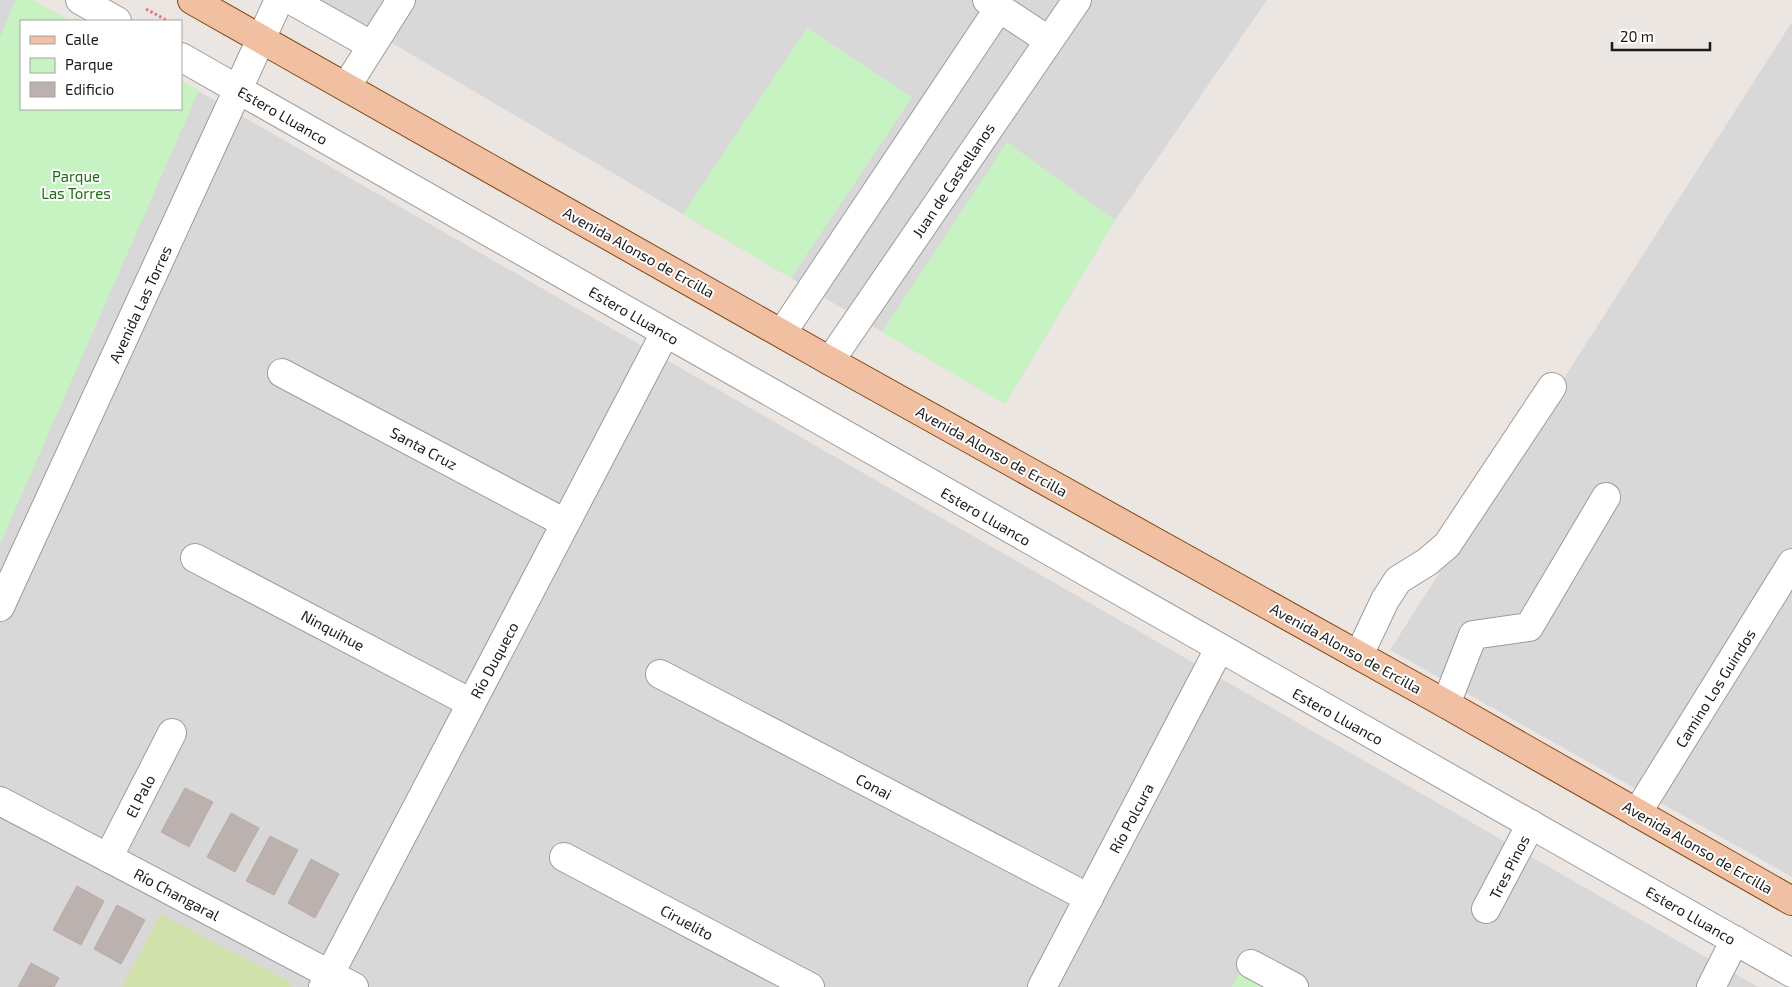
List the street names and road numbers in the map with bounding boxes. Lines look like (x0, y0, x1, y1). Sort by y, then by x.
street label: Estero Lluanco (235, 82, 331, 148)
street label: Juan de Castellanos (908, 119, 998, 241)
street label: Avenida Alonso de Ercilla (560, 203, 718, 301)
street label: Avenida Las Torres (105, 243, 175, 365)
street label: Estero Lluanco (586, 282, 682, 348)
street label: Avenida Alonso de Ercilla (913, 402, 1071, 500)
street label: Santa Cruz (387, 423, 461, 473)
street label: Estero Lluanco (938, 483, 1034, 549)
street label: Avenida Alonso de Ercilla (1267, 599, 1425, 697)
street label: Ninquihue (298, 606, 368, 654)
street label: Río Duqueco (466, 619, 522, 701)
street label: Camino Los Guindos (1671, 625, 1759, 751)
street label: Estero Lluanco (1290, 684, 1386, 748)
street label: Conai (853, 769, 895, 803)
street label: El Palo (122, 771, 158, 821)
street label: Río Polcura (1105, 780, 1157, 856)
street label: Avenida Alonso de Ercilla (1620, 797, 1776, 897)
street label: Tres Pinos (1485, 832, 1533, 902)
street label: Río Changaral (131, 864, 223, 924)
street label: Estero Lluanco (1643, 882, 1739, 948)
street label: Ciruelito (657, 901, 717, 943)

